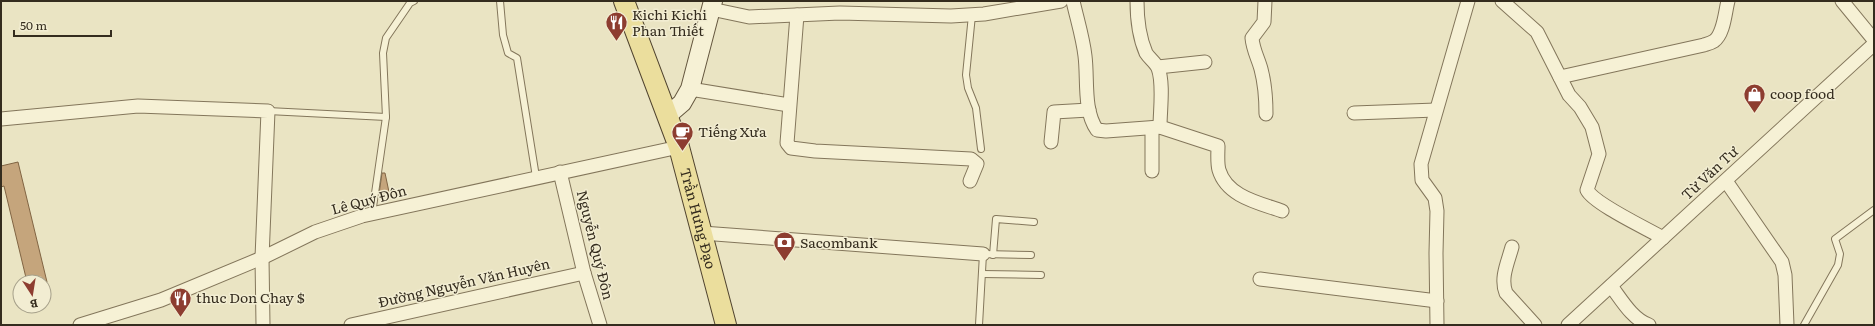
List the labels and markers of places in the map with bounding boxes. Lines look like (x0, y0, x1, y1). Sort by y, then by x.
place label: Kichi Kichi Phan Thiết (632, 4, 707, 40)
restaurant icon: Kichi Kichi Phan Thiết (603, 10, 629, 43)
shop icon: coop food (1742, 81, 1768, 114)
place label: coop food (1770, 83, 1835, 103)
cafe icon: Tiếng Xưa (669, 119, 695, 152)
place label: Tiếng Xưa (698, 121, 767, 141)
bank icon: Sacombank (772, 230, 798, 263)
place label: Sacombank (800, 232, 878, 252)
restaurant icon: thuc Don Chay $ (167, 285, 193, 318)
place label: thuc Don Chay $ (196, 287, 305, 307)

